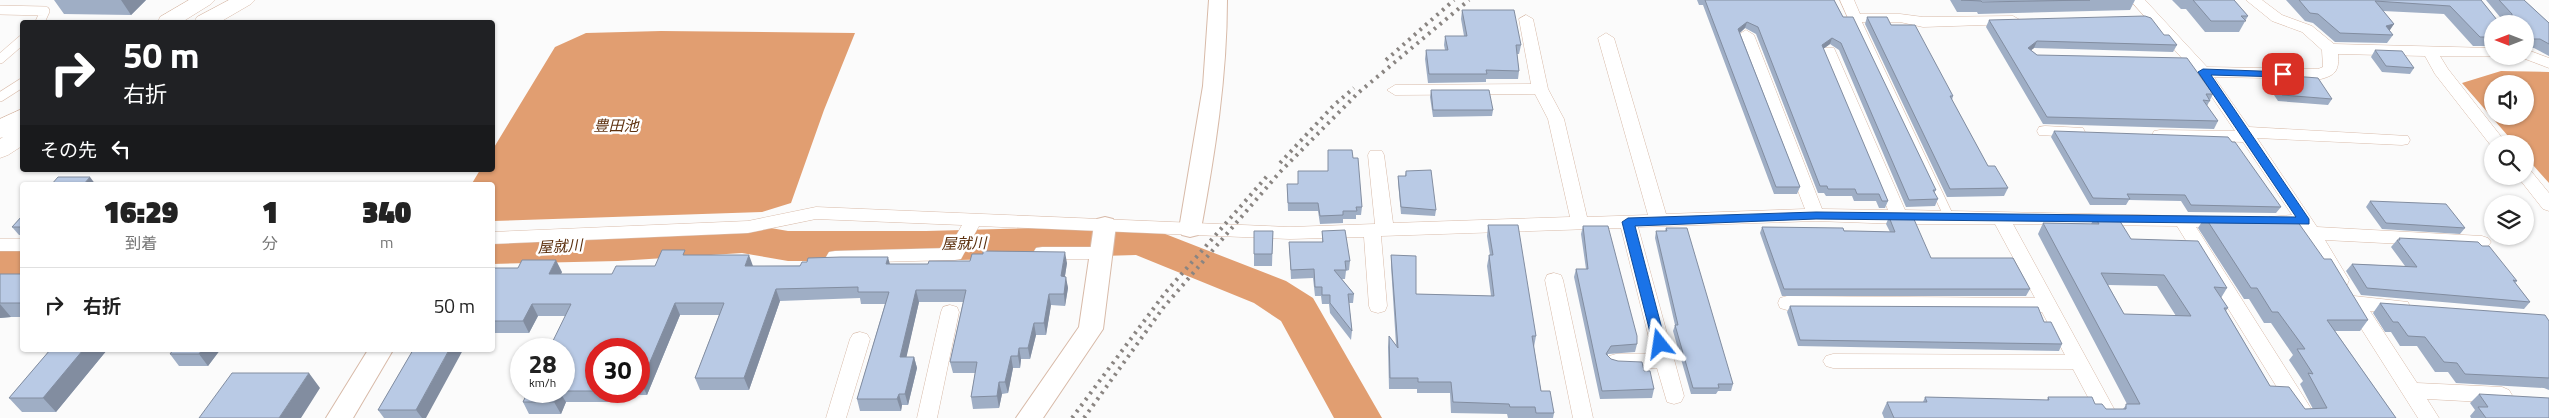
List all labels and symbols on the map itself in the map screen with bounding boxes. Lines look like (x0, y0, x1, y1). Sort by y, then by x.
north arrow (2484, 15, 2534, 65)
pin (2262, 53, 2304, 95)
water label: 豊田池 (593, 114, 640, 137)
water label: 屋就川 (941, 231, 989, 255)
water label: 屋就川 (537, 233, 585, 259)
position arrow (1633, 317, 1685, 369)
speed limit sign: 30 (585, 338, 650, 403)

